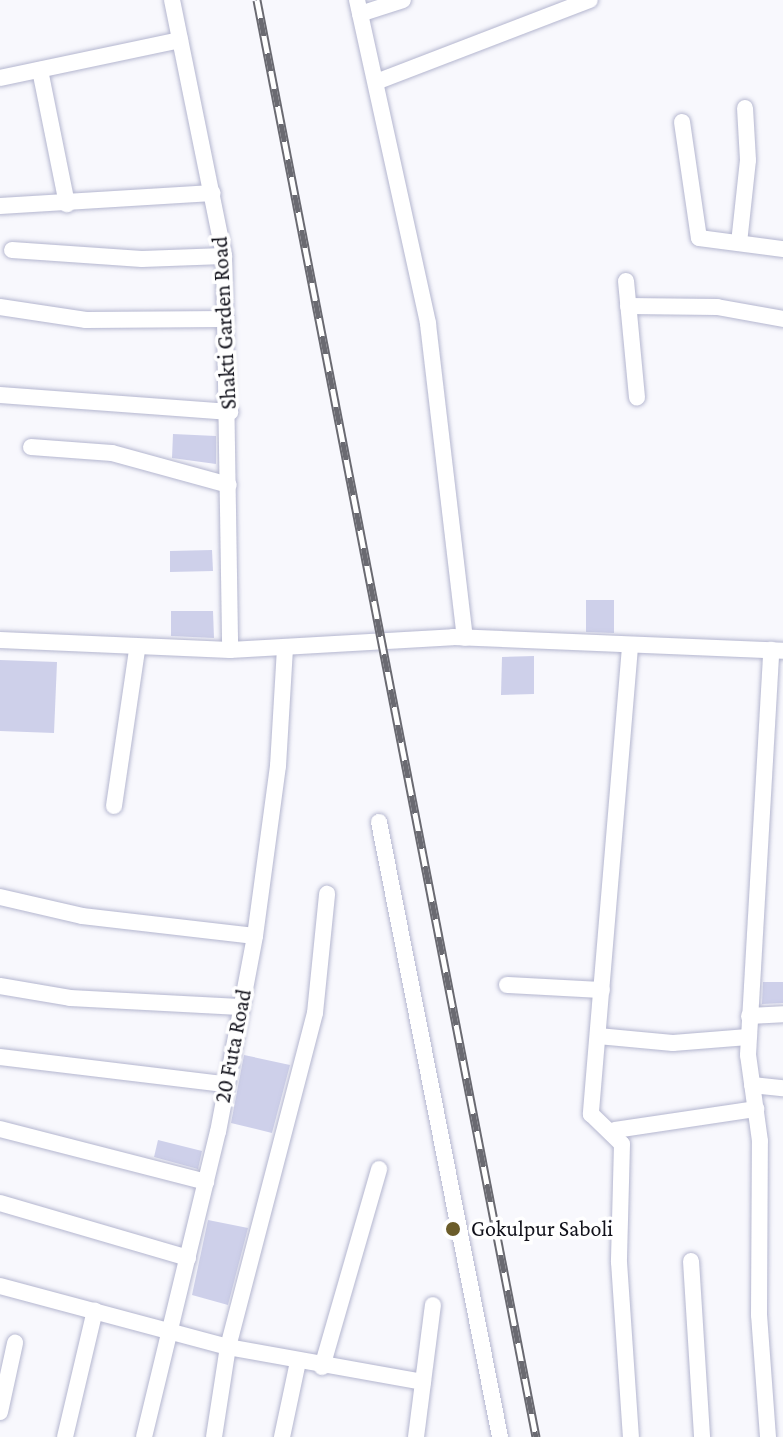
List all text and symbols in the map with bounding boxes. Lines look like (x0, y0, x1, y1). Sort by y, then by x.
street label: Shakti Garden Road (206, 236, 242, 410)
street label: 20 Futa Road (209, 987, 257, 1105)
place label: Gokulpur Saboli (471, 1216, 613, 1242)
marker: Gokulpur Saboli (442, 1218, 464, 1240)

